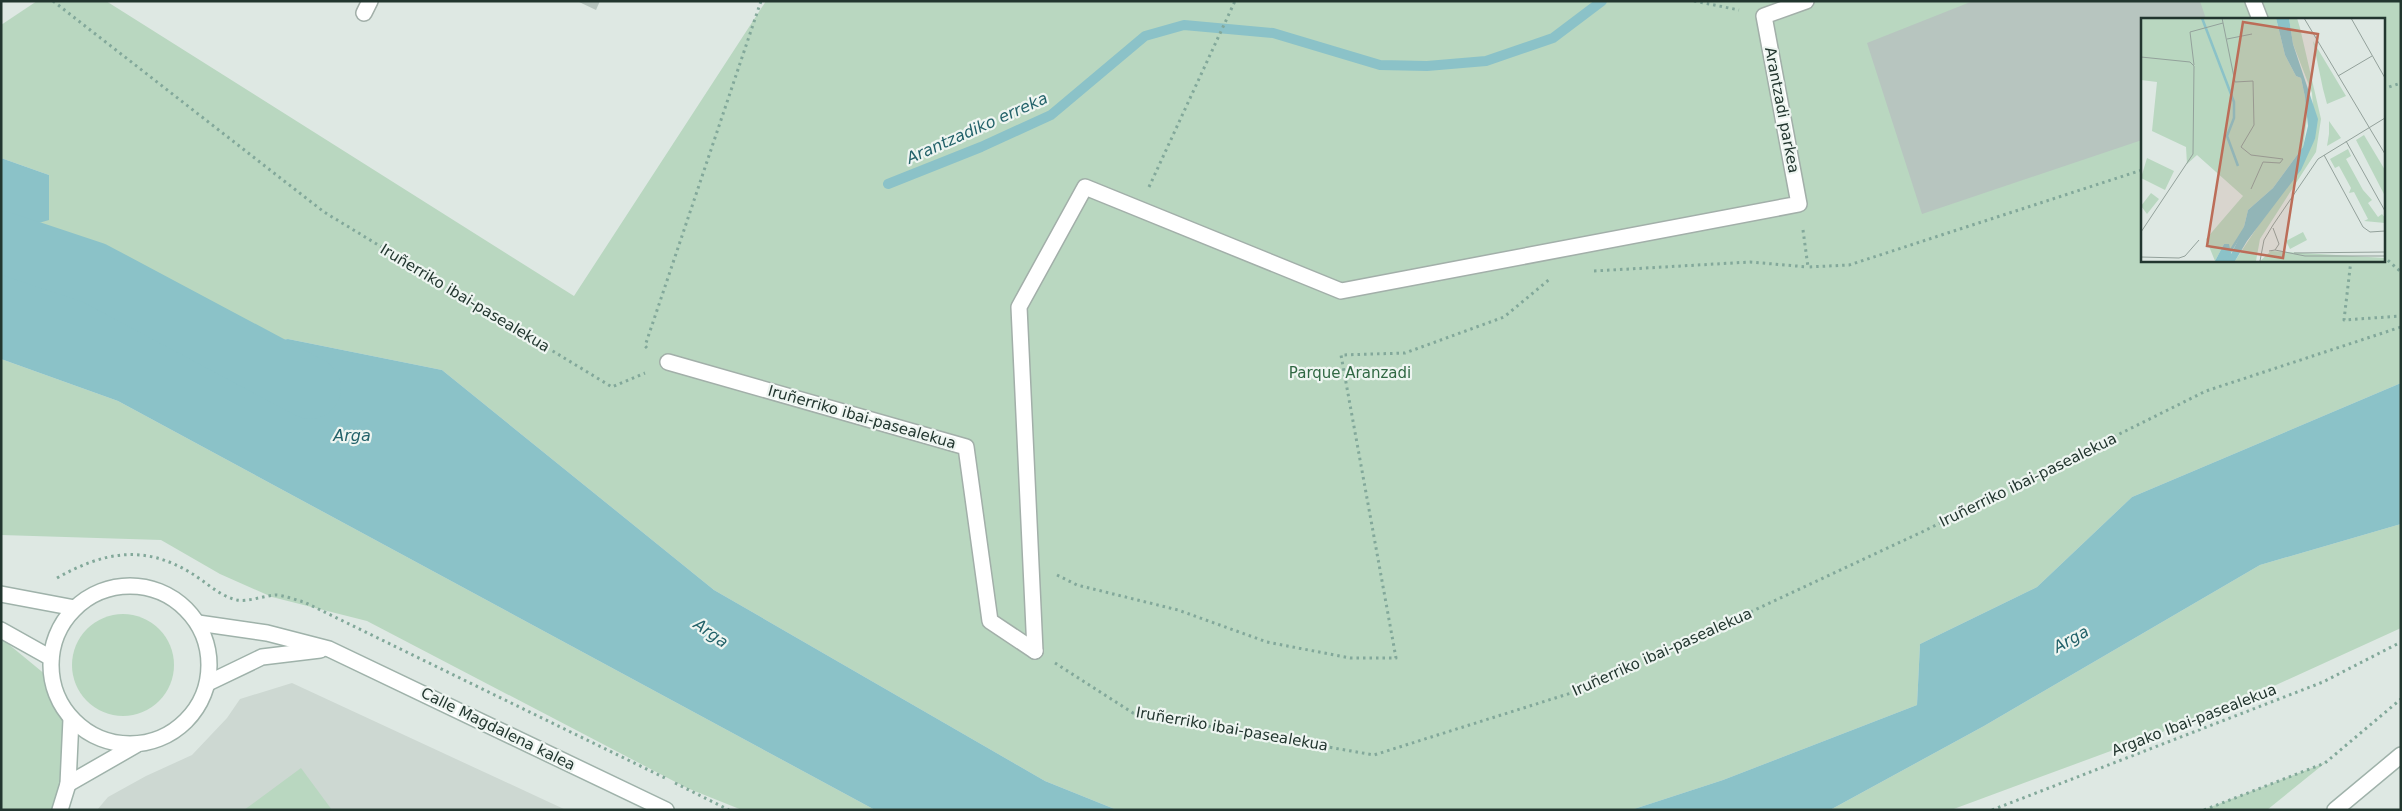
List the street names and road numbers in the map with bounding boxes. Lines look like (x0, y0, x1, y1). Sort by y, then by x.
street label: Arantzadi parkea (1761, 45, 1803, 175)
street label: Iruñerriko ibai-pasealekua (377, 240, 553, 356)
street label: Iruñerriko ibai-pasealekua (766, 381, 958, 453)
street label: Iruñerriko ibai-pasealekua (1936, 429, 2120, 531)
street label: Iruñerriko ibai-pasealekua (1569, 604, 1755, 700)
street label: Argako Ibai-pasealekua (2109, 680, 2279, 760)
street label: Calle Magdalena kalea (418, 684, 578, 774)
street label: Iruñerriko ibai-pasealekua (1134, 703, 1330, 755)

